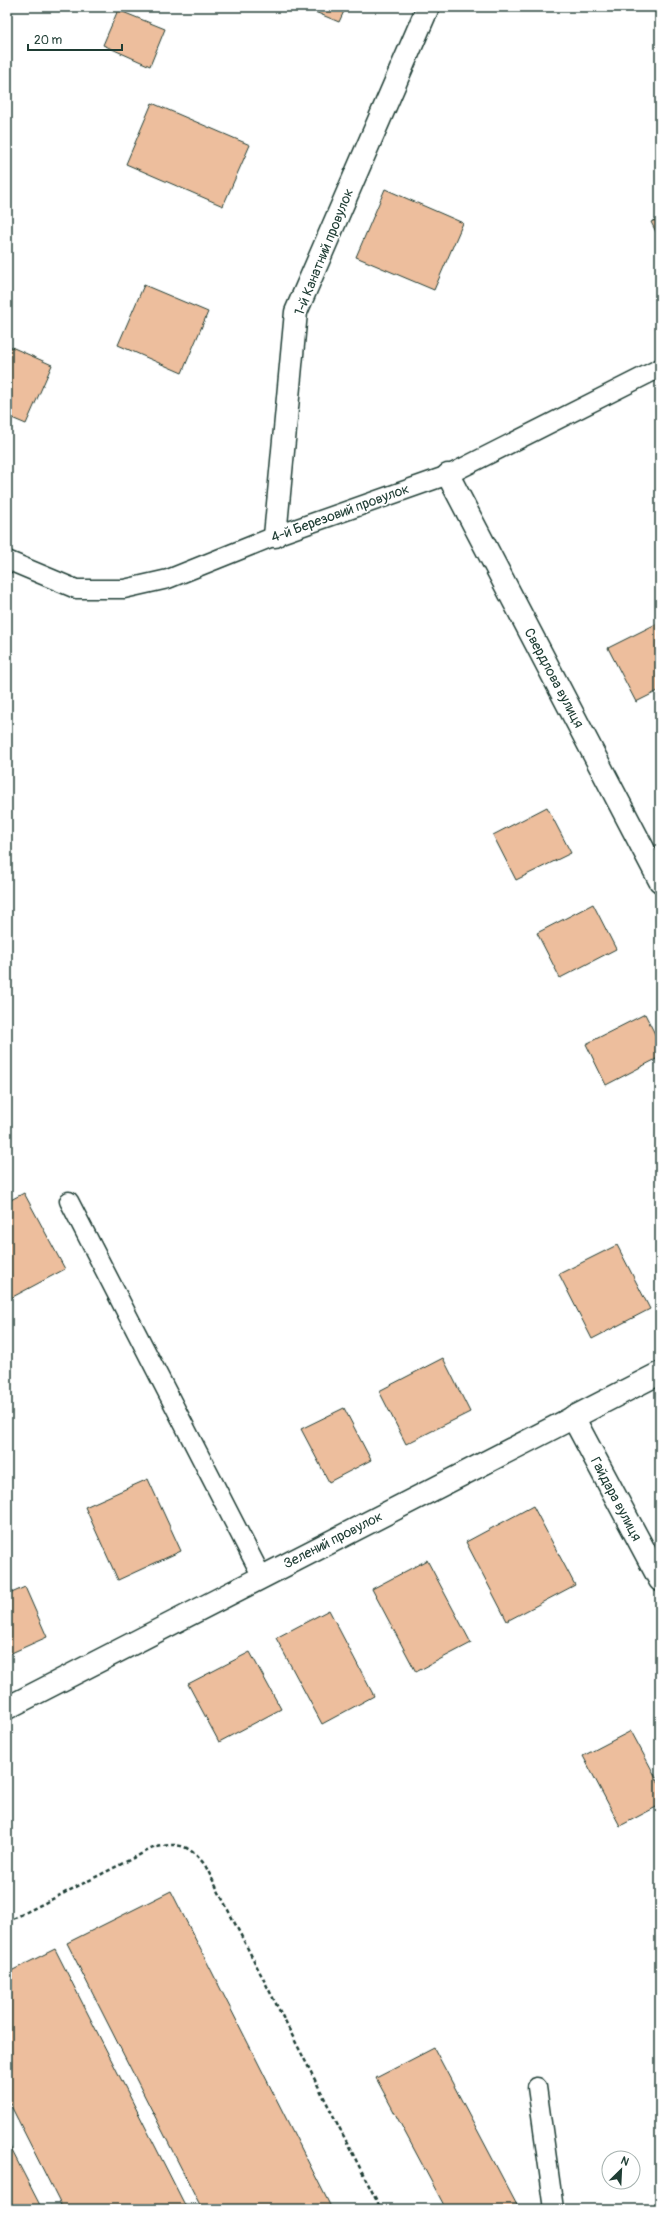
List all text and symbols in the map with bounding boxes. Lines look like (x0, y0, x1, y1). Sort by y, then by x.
scale bar (28, 26, 122, 52)
text: 20 m (34, 33, 63, 48)
street label: 1-й Канатний провулок (291, 186, 357, 318)
street label: 4-й Березовий провулок (268, 480, 412, 546)
street label: Свердлова вулиця (521, 625, 587, 731)
street label: Гайдара вулиця (587, 1454, 645, 1544)
street label: Зелений провулок (281, 1508, 385, 1572)
north arrow (601, 2150, 641, 2190)
text: N (619, 2154, 631, 2169)

